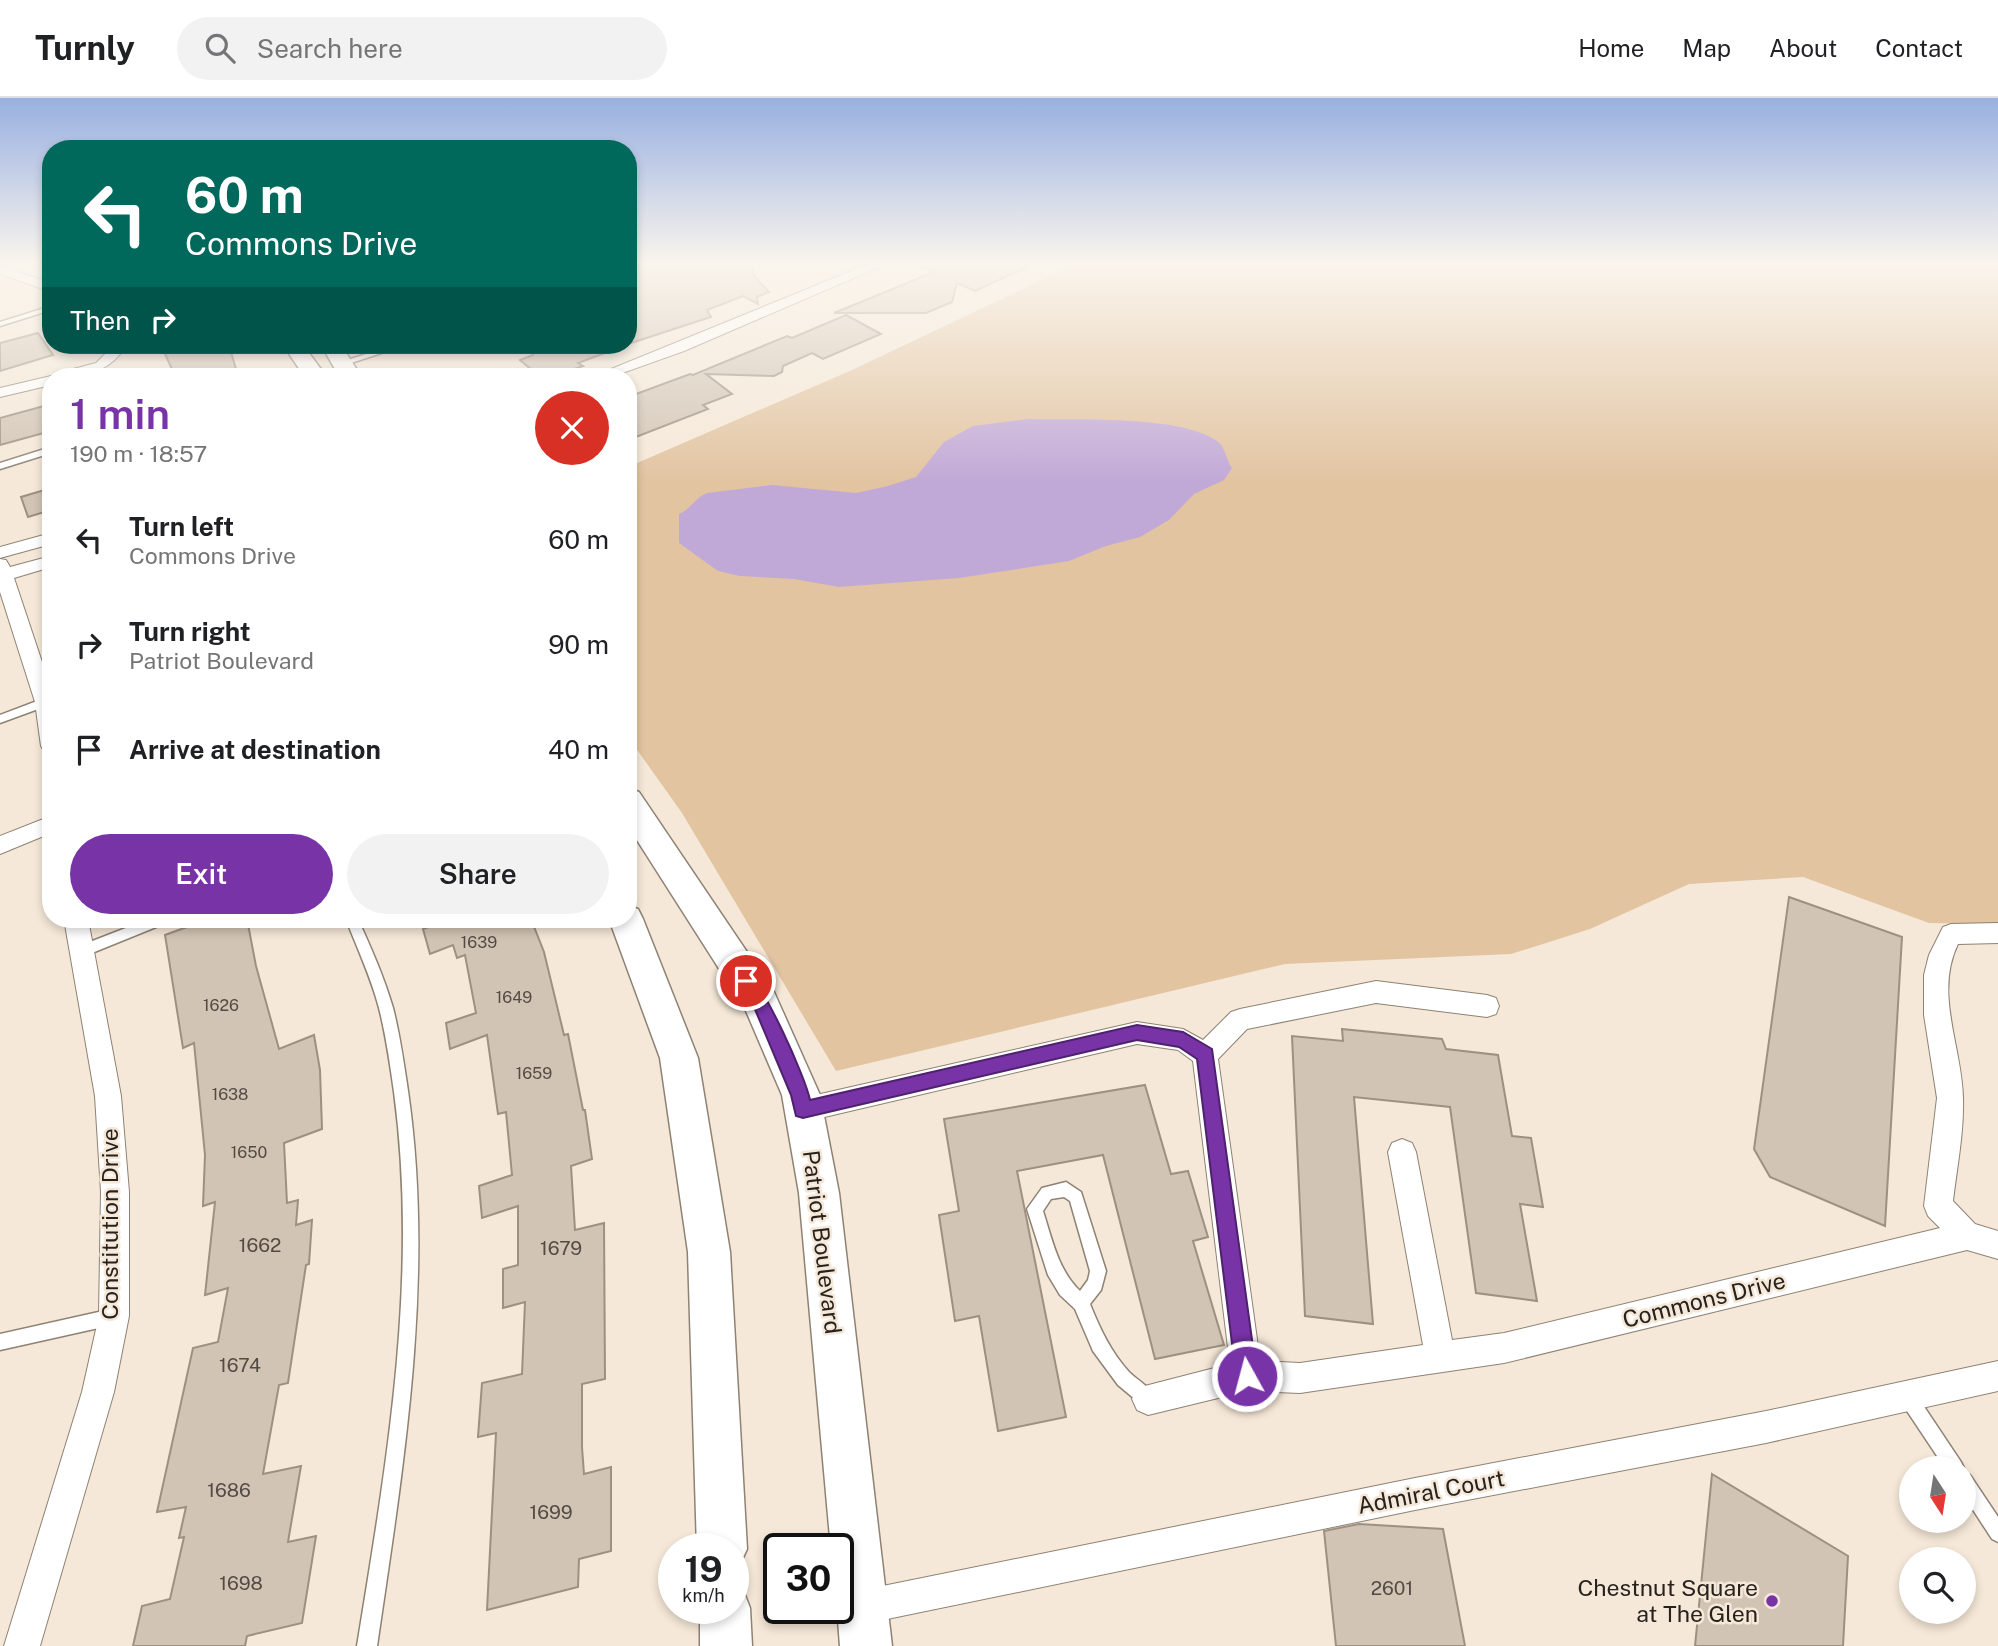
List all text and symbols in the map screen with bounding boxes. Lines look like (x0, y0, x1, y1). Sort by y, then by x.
search box (177, 17, 667, 80)
text: Turnly (35, 29, 135, 67)
icon: search (201, 29, 239, 67)
text: Search here (257, 33, 403, 64)
text: Home (1578, 34, 1644, 62)
text: Map (1682, 34, 1731, 62)
text: About (1769, 34, 1837, 62)
text: Contact (1875, 34, 1963, 62)
text: 60 m (185, 166, 304, 224)
icon: left (70, 168, 161, 259)
text: Commons Drive (185, 225, 417, 262)
icon: right (144, 301, 182, 339)
text: Then (70, 305, 130, 336)
text: 1 min (70, 389, 170, 438)
button: close (535, 391, 609, 465)
text: 190 m · 18:57 (70, 440, 207, 467)
text: Turn left (129, 511, 234, 542)
icon: left (70, 521, 108, 559)
text: 60 m (548, 524, 609, 555)
text: Commons Drive (129, 542, 296, 569)
text: Turn right (129, 616, 251, 647)
icon: right (70, 626, 108, 664)
text: 90 m (548, 629, 609, 660)
text: Patriot Boulevard (129, 647, 314, 674)
icon: arrive (70, 731, 108, 769)
text: Arrive at destination (129, 734, 381, 765)
text: 40 m (548, 734, 609, 765)
button: Exit (70, 834, 333, 914)
button: Share (347, 834, 609, 914)
house number: 1639 (461, 933, 497, 952)
pin (716, 951, 776, 1011)
icon: arrive (727, 962, 765, 1000)
house number: 1649 (496, 988, 532, 1007)
house number: 1626 (203, 996, 239, 1015)
house number: 1659 (516, 1064, 552, 1083)
house number: 1638 (212, 1085, 248, 1104)
street label: Constitution Drive (96, 1128, 123, 1320)
house number: 1650 (231, 1143, 267, 1162)
street label: Patriot Boulevard (798, 1148, 847, 1335)
house number: 1662 (239, 1234, 281, 1256)
house number: 1679 (540, 1237, 582, 1259)
street label: Commons Drive (1620, 1266, 1788, 1333)
position arrow (1210, 1339, 1284, 1413)
house number: 1674 (219, 1354, 261, 1376)
north arrow (1899, 1456, 1976, 1533)
map controls (1899, 1456, 1976, 1624)
street label: Admiral Court (1355, 1464, 1507, 1519)
house number: 1686 (207, 1479, 251, 1501)
house number: 1699 (529, 1501, 573, 1523)
speed limit sign: 30 (763, 1533, 854, 1624)
button: search (1899, 1547, 1976, 1624)
text: 19 (684, 1549, 723, 1590)
house number: 1698 (219, 1572, 263, 1594)
place label: Chestnut Square at The Glen (1577, 1574, 1758, 1627)
house number: 2601 (1371, 1577, 1413, 1599)
text: km/h (682, 1585, 725, 1606)
marker: Chestnut Square at The Glen (1764, 1593, 1780, 1609)

